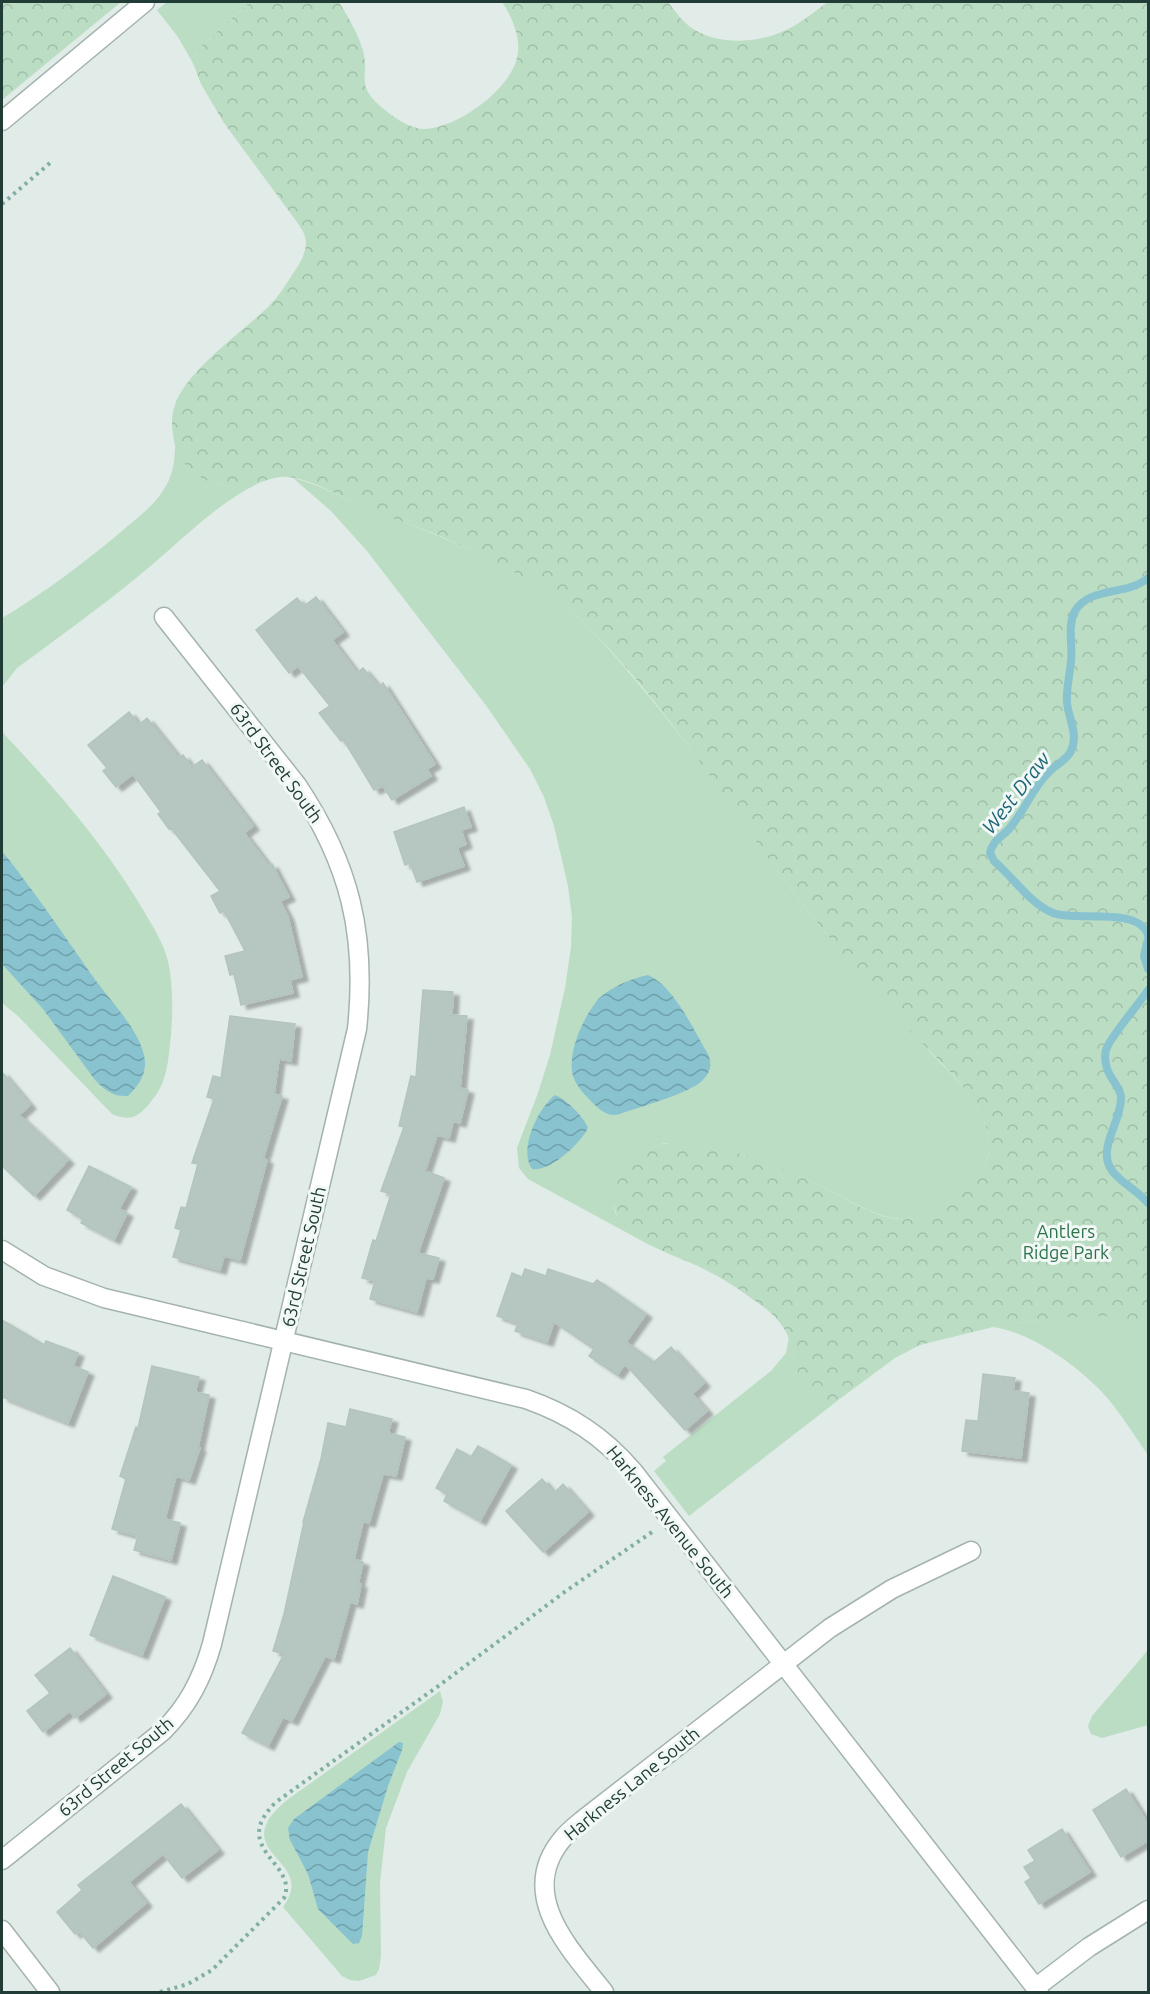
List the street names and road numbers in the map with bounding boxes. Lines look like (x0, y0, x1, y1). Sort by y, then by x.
street label: 63rd Street South (226, 698, 327, 826)
street label: 63rd Street South (277, 1185, 329, 1329)
street label: Harkness Avenue South (603, 1441, 738, 1602)
street label: 63rd Street South (54, 1712, 177, 1820)
street label: Harkness Lane South (560, 1723, 703, 1844)

